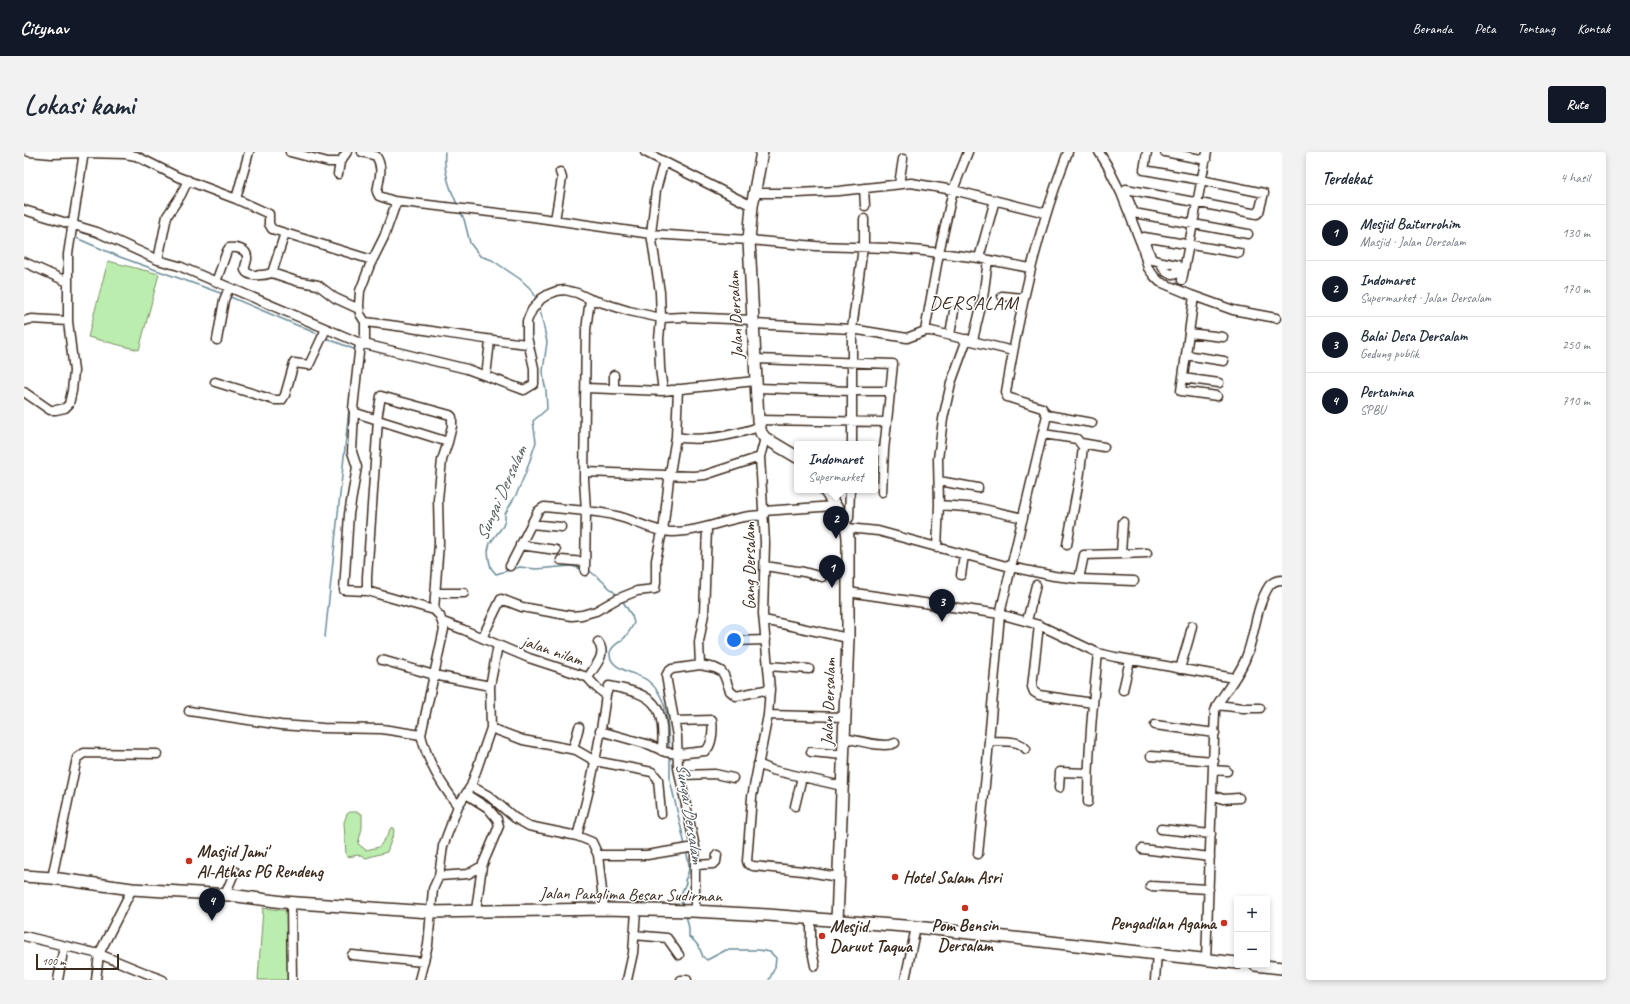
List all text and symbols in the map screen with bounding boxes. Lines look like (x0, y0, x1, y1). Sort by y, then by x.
text: Citynav (20, 16, 68, 40)
text: Beranda (1413, 20, 1453, 37)
text: Peta (1475, 20, 1496, 37)
text: Tentang (1518, 20, 1555, 37)
text: Kontak (1577, 20, 1610, 37)
button: Rute (1548, 86, 1606, 123)
text: Lokasi kami (24, 87, 134, 122)
text: Terdekat (1322, 168, 1372, 189)
text: 4 hasil (1560, 170, 1590, 186)
text: Mesjid Baiturrohim (1360, 215, 1460, 234)
text: 1 (1332, 225, 1338, 241)
text: 130 m (1562, 225, 1590, 241)
text: Masjid · Jalan Dersalam (1360, 234, 1466, 250)
street label: Jalan Dersalam (723, 270, 748, 360)
text: Indomaret (1360, 271, 1414, 290)
text: 2 (1332, 281, 1338, 297)
text: 170 m (1562, 281, 1590, 297)
text: Supermarket · Jalan Dersalam (1360, 290, 1491, 306)
district label: DERSALAM (929, 291, 1020, 315)
text: Balai Desa Dersalam (1360, 327, 1467, 346)
text: 3 (1332, 337, 1338, 353)
text: 250 m (1562, 337, 1590, 353)
text: Gedung publik (1360, 346, 1419, 362)
text: Pertamina (1360, 383, 1413, 402)
text: 4 (1332, 393, 1338, 409)
text: 710 m (1562, 393, 1590, 409)
text: SPBU (1360, 402, 1385, 418)
water label: Sungai Dersalam (470, 441, 532, 544)
popup (794, 441, 878, 493)
text: Indomaret (808, 450, 863, 469)
text: Supermarket (808, 469, 864, 485)
pin: 2 (823, 506, 849, 539)
street label: Gang Dersalam (739, 522, 760, 610)
pin: 1 (819, 555, 845, 588)
pin: 3 (929, 589, 955, 622)
street label: jalan nilam (518, 630, 586, 671)
your location (724, 630, 744, 650)
street label: Jalan Dersalam (816, 657, 841, 747)
water label: Sungai Dersalam (671, 761, 709, 867)
place label: Masjid Jami' Al-Athas PG Rendeng (197, 841, 325, 882)
marker: Masjid Jami' Al-Athas PG Rendeng (184, 856, 194, 866)
place label: Hotel Salam Asri (903, 867, 1004, 888)
marker: Hotel Salam Asri (890, 872, 900, 882)
street label: Jalan Panglima Besar Sudirman (539, 882, 724, 907)
pin: 4 (199, 888, 225, 921)
map controls (1234, 896, 1270, 968)
button: + (1234, 896, 1270, 932)
marker: Pom Bensin Dersalam (960, 903, 970, 913)
place label: Pengadilan Agama (1110, 913, 1218, 934)
place label: Pom Bensin Dersalam (932, 915, 1000, 956)
place label: Mesjid Daruut Taqwa (830, 916, 914, 957)
marker: Pengadilan Agama (1219, 918, 1229, 928)
marker: Mesjid Daruut Taqwa (817, 931, 827, 941)
button: − (1234, 932, 1270, 968)
scale bar (36, 952, 119, 971)
text: 100 m (42, 954, 66, 968)

